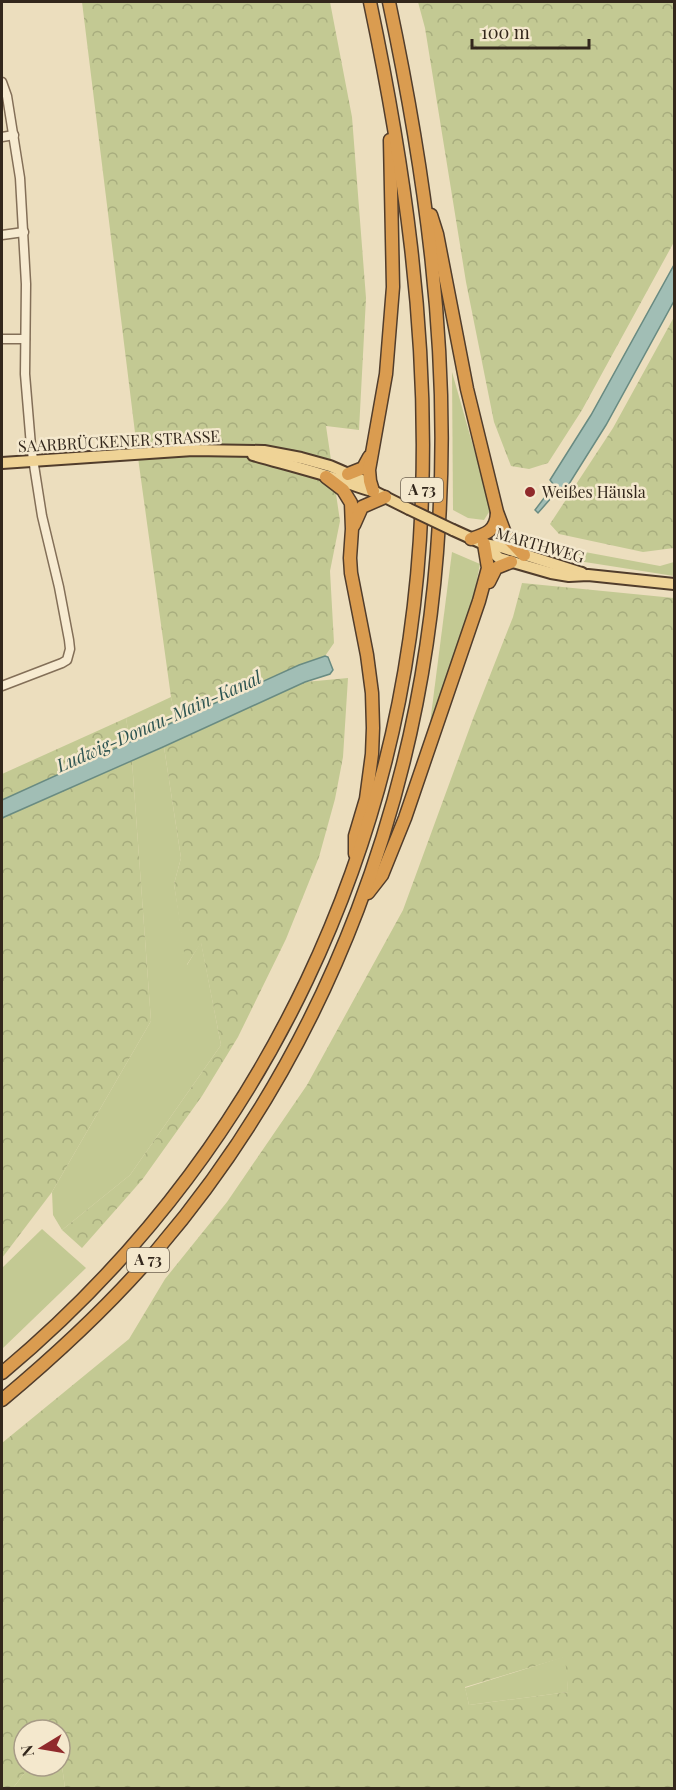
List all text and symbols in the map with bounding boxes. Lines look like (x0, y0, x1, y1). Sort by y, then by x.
scale bar (472, 12, 589, 50)
text: 100 m (481, 20, 530, 44)
street label: SAARBRÜCKENER STRASSE (17, 425, 220, 456)
road number: A 73 (401, 478, 443, 502)
place label: Weißes Häusla (541, 481, 646, 502)
marker: Weißes Häusla (523, 485, 537, 499)
street label: MARTHWEG (493, 522, 587, 567)
water label: Ludwig-Donau-Main-Kanal (51, 665, 266, 778)
road number: A 73 (127, 1248, 169, 1272)
north arrow (12, 1718, 72, 1778)
text: N (15, 1743, 38, 1759)

